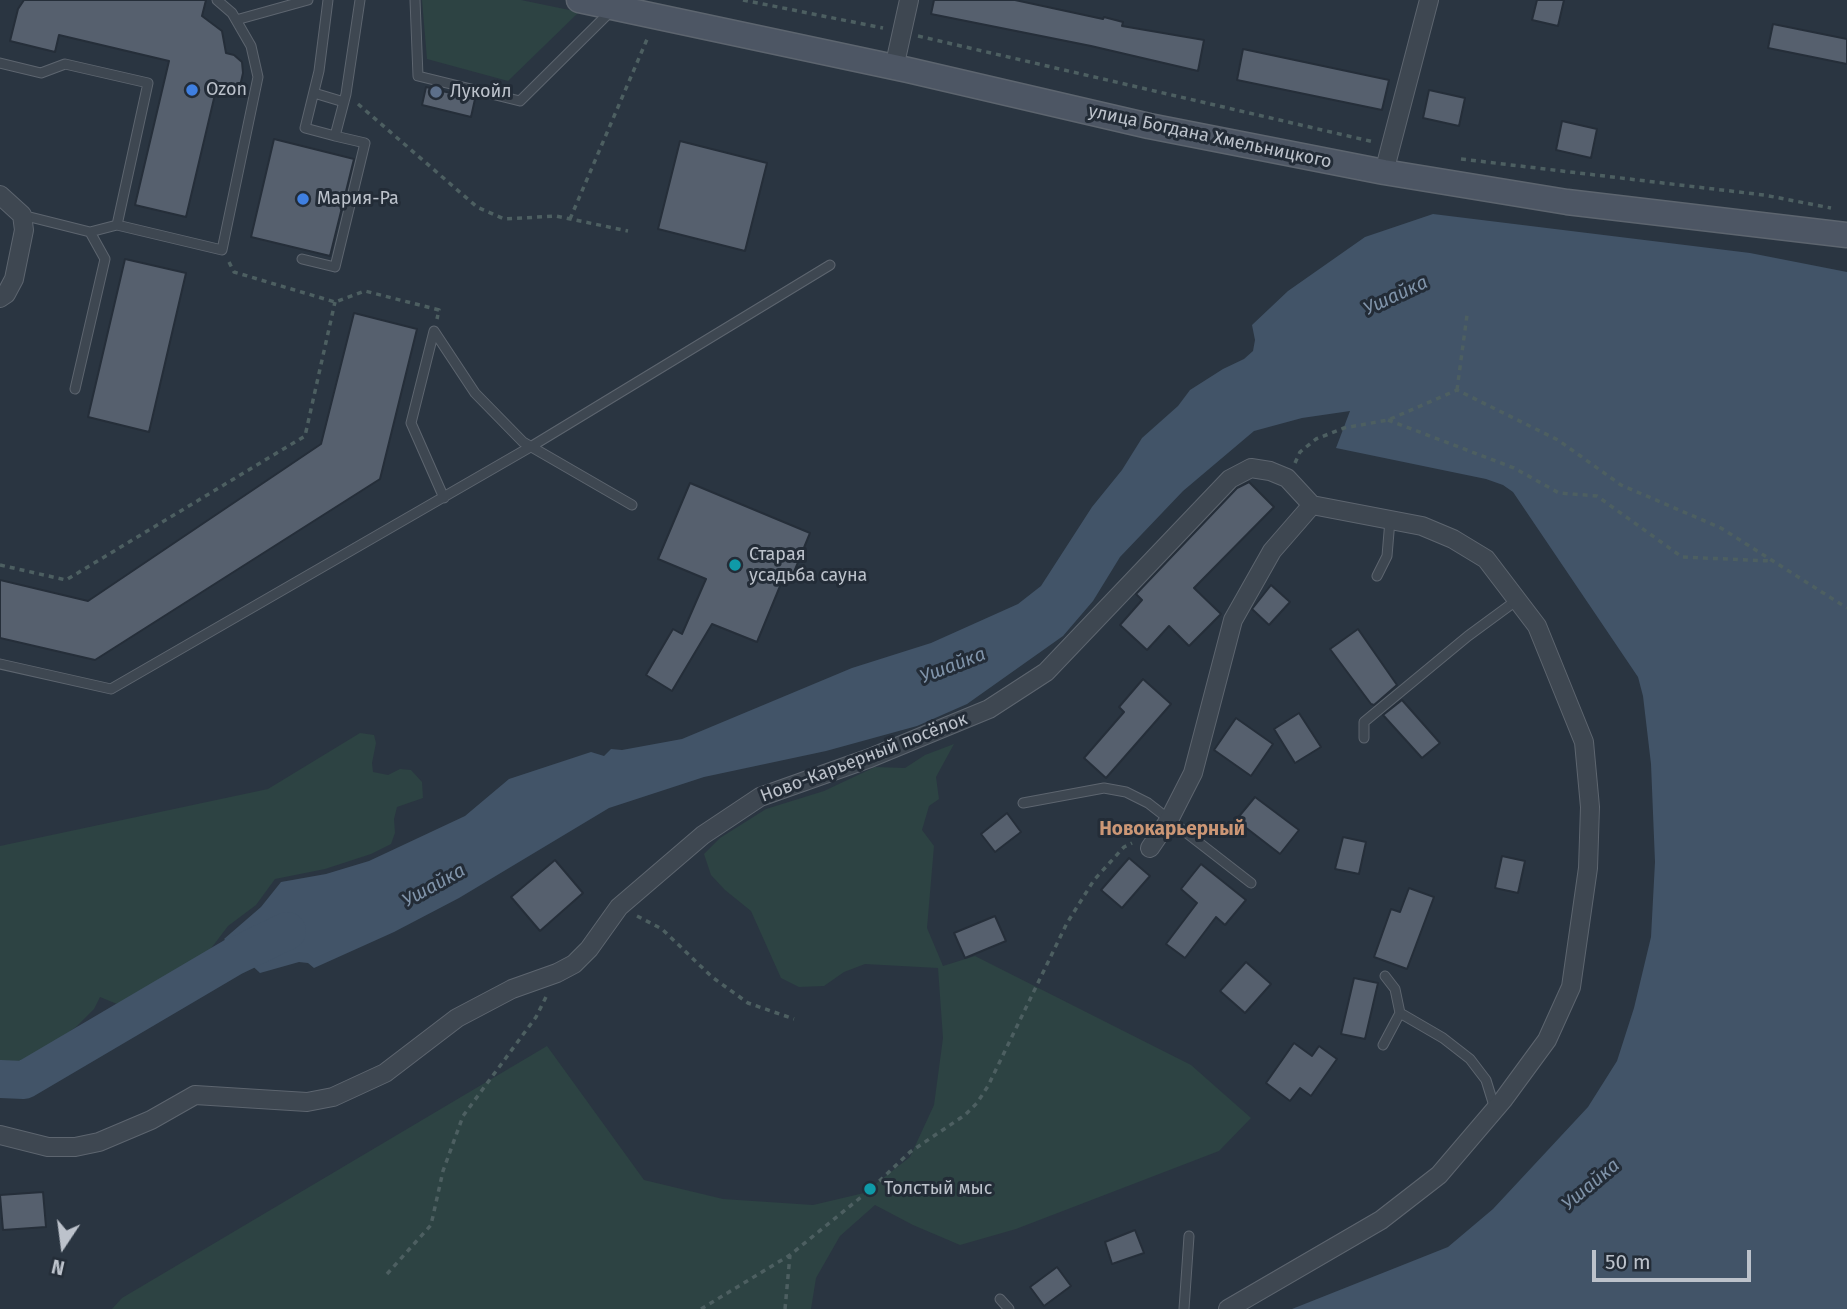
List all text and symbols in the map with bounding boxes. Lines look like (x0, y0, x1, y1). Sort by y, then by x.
place label: Ozon (206, 79, 247, 101)
place label: Лукойл (450, 81, 512, 103)
marker: Ozon (184, 82, 200, 98)
marker: Лукойл (428, 84, 444, 100)
street label: улица Богдана Хмельницкого (1086, 101, 1334, 173)
place label: Мария-Ра (317, 188, 399, 210)
marker: Мария-Ра (295, 191, 311, 207)
water label: Ушайка (1360, 271, 1432, 321)
place label: Старая усадьба сауна (749, 544, 867, 586)
marker: Старая усадьба сауна (727, 557, 743, 573)
water label: Ушайка (917, 643, 989, 689)
street label: Ново-Карьерный посёлок (757, 708, 971, 808)
district label: Новокарьерный (1099, 819, 1245, 841)
water label: Ушайка (399, 859, 469, 913)
water label: Ушайка (1558, 1154, 1624, 1216)
place label: Толстый мыс (884, 1178, 992, 1200)
marker: Толстый мыс (862, 1181, 878, 1197)
north arrow (28, 1211, 98, 1281)
scale bar (1595, 1236, 1754, 1280)
text: 50 m (1605, 1249, 1651, 1275)
text: N (49, 1254, 67, 1280)

